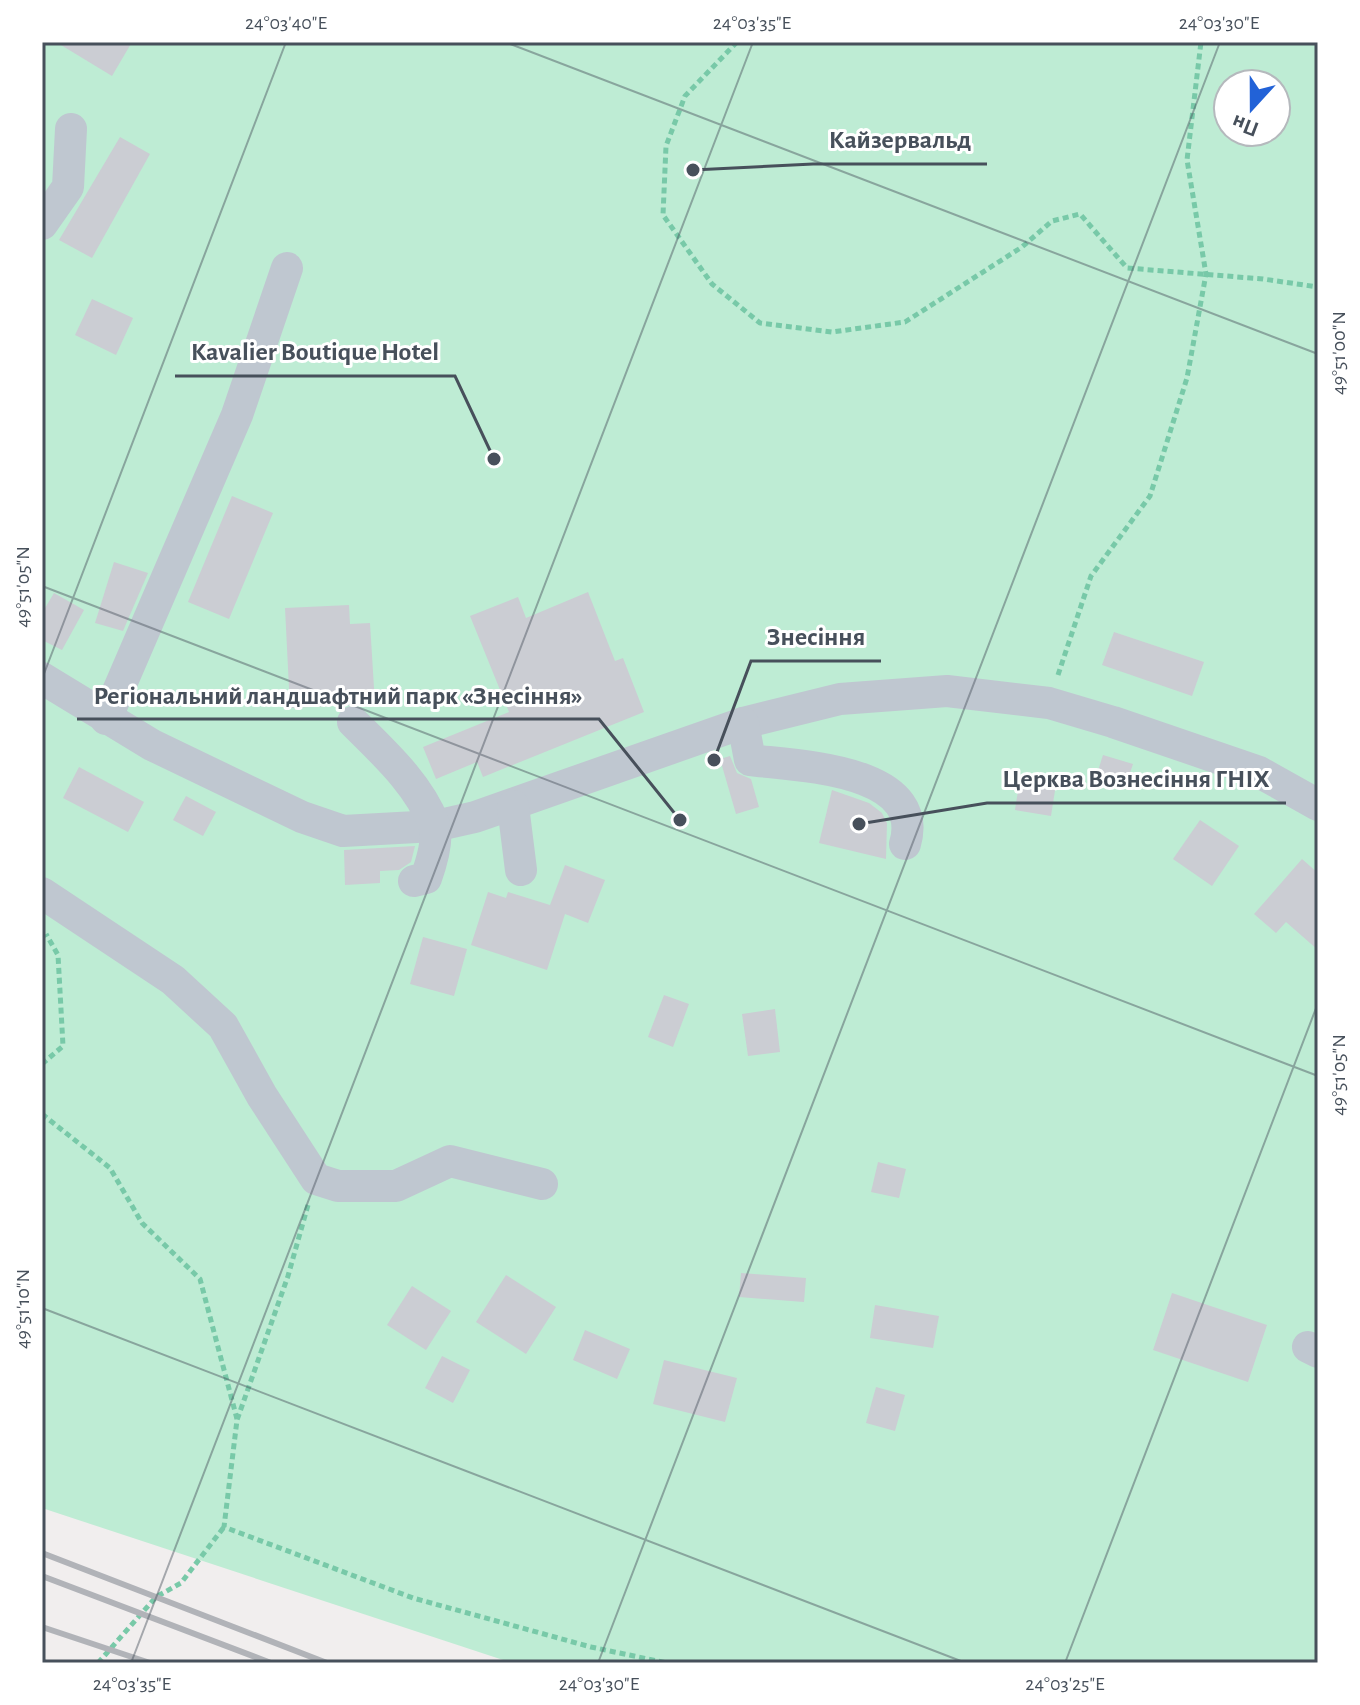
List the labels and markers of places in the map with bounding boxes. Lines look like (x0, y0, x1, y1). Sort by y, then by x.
callout: Кайзервальд (813, 114, 987, 164)
callout: Kavalier Boutique Hotel (175, 326, 455, 376)
callout: Знесіння (751, 611, 881, 661)
callout: Регіональний ландшафтний парк «Знесіння» (77, 669, 599, 719)
callout: Церква Вознесіння ГНІХ (987, 753, 1286, 803)

